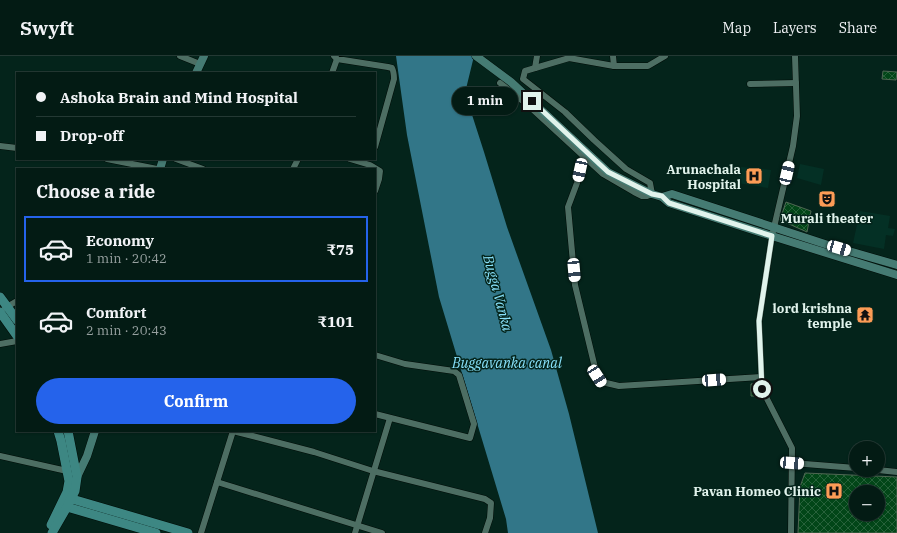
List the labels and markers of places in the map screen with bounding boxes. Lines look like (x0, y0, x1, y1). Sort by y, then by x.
place label: Arunachala Hospital (666, 161, 742, 193)
hospital icon: Arunachala Hospital (744, 166, 764, 186)
theatre icon: Murali theater (817, 189, 837, 209)
place label: Murali theater (781, 210, 874, 227)
place label: lord krishna temple (773, 300, 853, 332)
temple icon: lord krishna temple (855, 305, 875, 325)
hospital icon: Pavan Homeo Clinic (824, 481, 844, 501)
place label: Pavan Homeo Clinic (693, 483, 821, 500)

